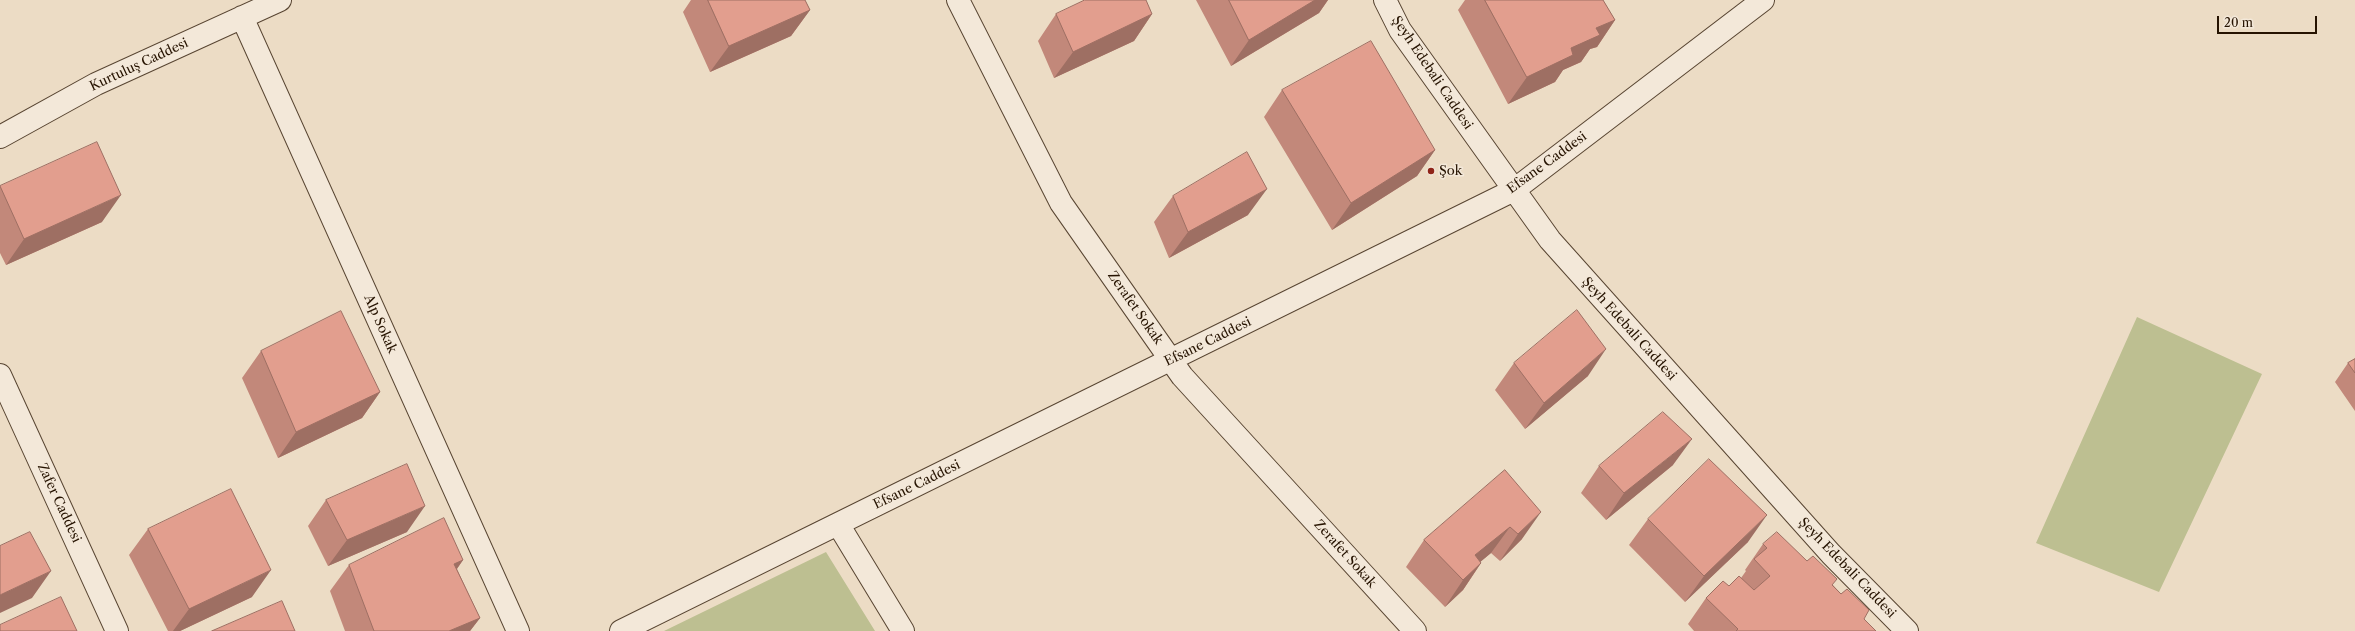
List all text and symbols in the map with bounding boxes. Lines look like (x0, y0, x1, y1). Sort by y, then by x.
scale bar (2219, 8, 2319, 34)
street label: Şeyh Edebali Caddesi (1388, 13, 1476, 133)
text: 20 m (2224, 15, 2253, 30)
street label: Kurtuluş Caddesi (87, 35, 191, 95)
street label: Efsane Caddesi (1504, 129, 1590, 197)
place label: Şok (1439, 163, 1462, 179)
marker: Şok (1426, 166, 1436, 176)
street label: Zerafet Sokak (1104, 268, 1166, 348)
street label: Şeyh Edebali Caddesi (1579, 274, 1679, 384)
street label: Alp Sokak (360, 292, 400, 356)
street label: Efsane Caddesi (1162, 314, 1254, 370)
street label: Efsane Caddesi (871, 457, 963, 513)
street label: Zafer Caddesi (34, 461, 84, 545)
street label: Şeyh Edebali Caddesi (1795, 515, 1899, 621)
street label: Zerafet Sokak (1311, 517, 1379, 591)

